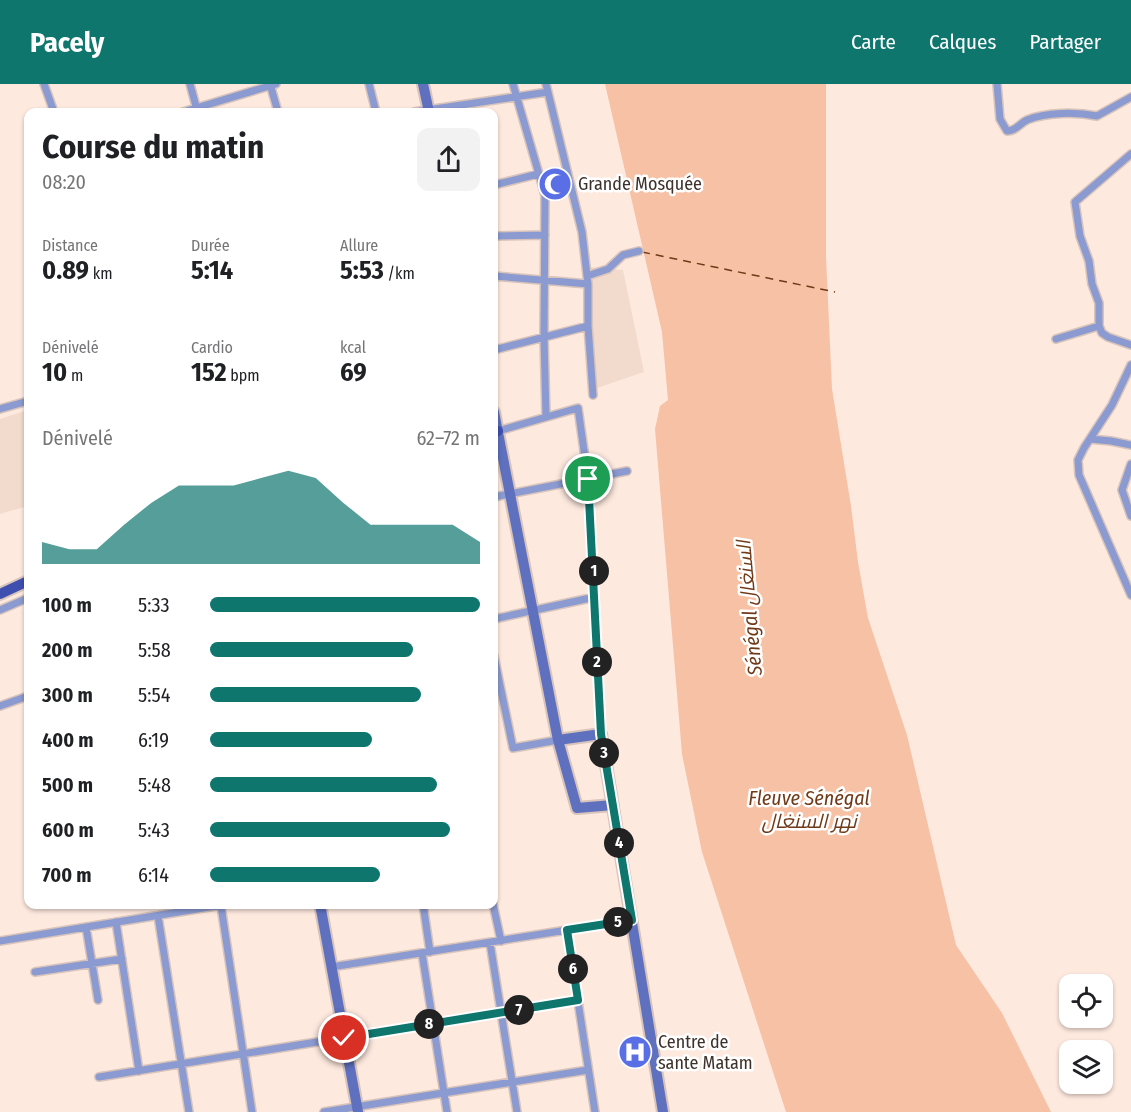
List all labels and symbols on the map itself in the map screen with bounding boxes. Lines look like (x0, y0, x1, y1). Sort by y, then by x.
mosque icon: Grande Mosquée (537, 166, 573, 202)
place label: Grande Mosquée (578, 173, 702, 195)
pin (562, 453, 613, 504)
water label: Sénégal السنغال (731, 537, 767, 678)
pin: 1 (579, 556, 609, 586)
pin: 2 (582, 647, 612, 677)
pin: 3 (589, 738, 619, 768)
water label: Fleuve Sénégal نهر السنغال (748, 786, 870, 833)
pin: 4 (604, 828, 634, 858)
pin: 5 (603, 907, 633, 937)
pin: 6 (558, 954, 588, 984)
pin: 7 (504, 995, 534, 1025)
pin: 8 (414, 1009, 444, 1039)
pin (318, 1012, 369, 1063)
place label: Centre de sante Matam (658, 1031, 753, 1074)
hospital icon: Centre de sante Matam (617, 1034, 653, 1070)

